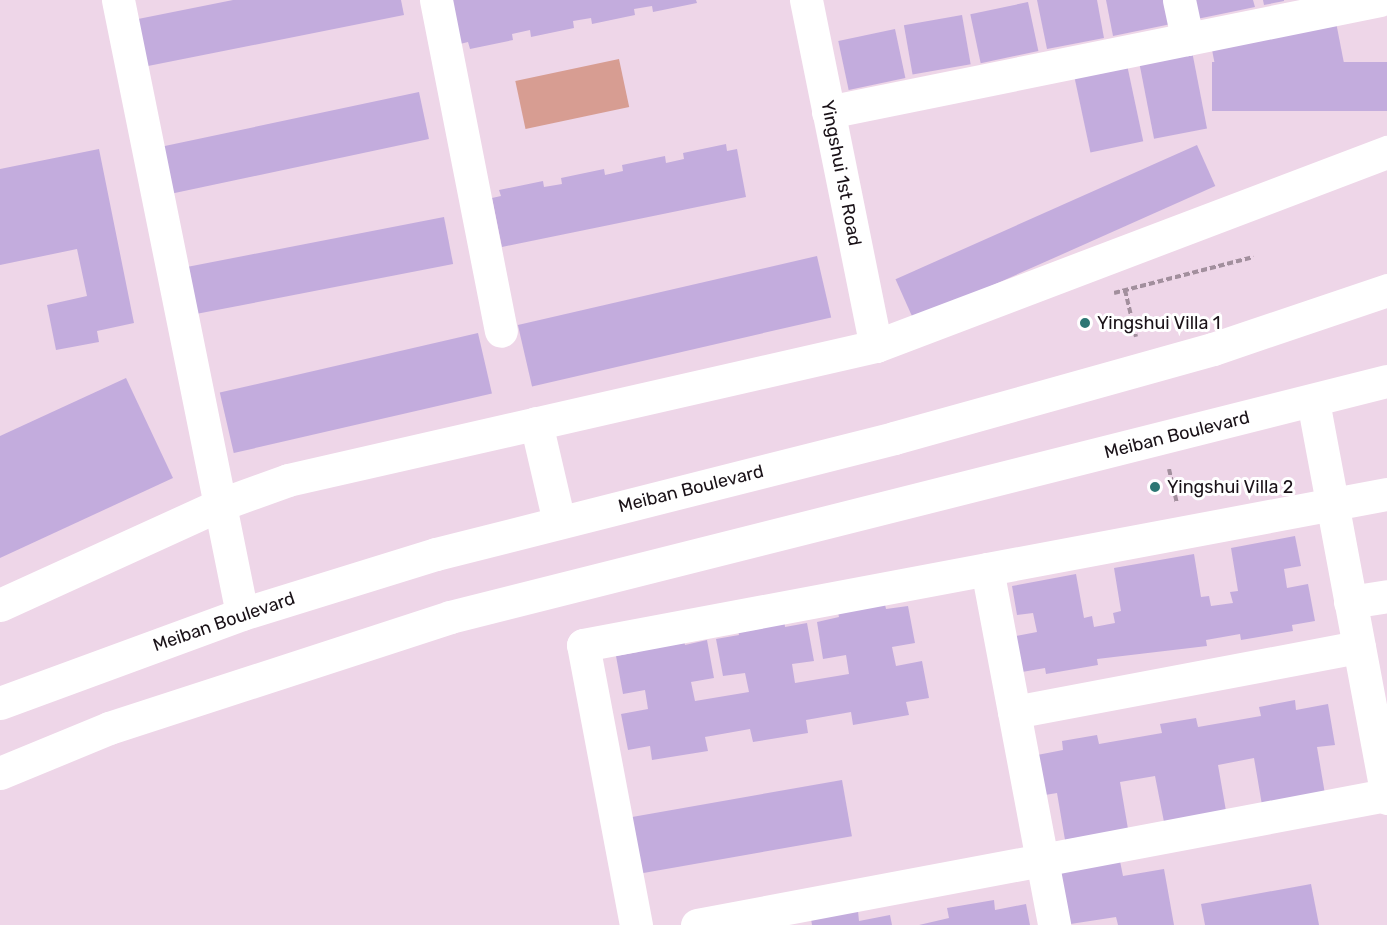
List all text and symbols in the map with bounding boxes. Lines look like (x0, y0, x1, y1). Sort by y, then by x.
street label: Yingshui 1st Road (816, 98, 866, 248)
place label: Yingshui Villa 1 (1097, 312, 1221, 334)
marker: Yingshui Villa 1 (1078, 316, 1092, 330)
street label: Meiban Boulevard (1102, 407, 1252, 463)
street label: Meiban Boulevard (616, 461, 766, 517)
place label: Yingshui Villa 2 (1167, 476, 1294, 498)
marker: Yingshui Villa 2 (1148, 480, 1162, 494)
street label: Meiban Boulevard (150, 588, 298, 656)

